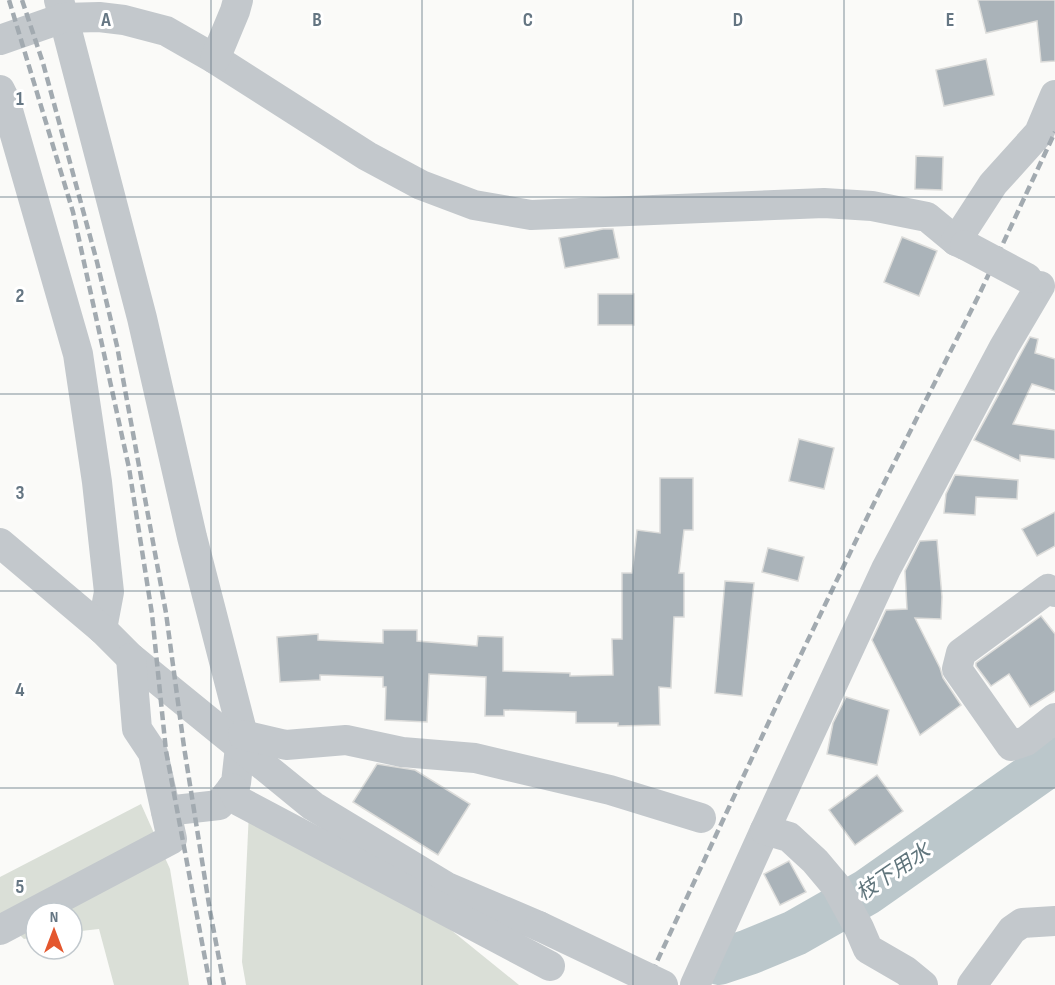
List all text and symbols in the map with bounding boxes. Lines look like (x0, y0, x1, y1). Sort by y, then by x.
text: A (100, 8, 111, 32)
text: B (312, 8, 322, 32)
text: C (523, 8, 533, 32)
text: D (733, 8, 743, 32)
text: E (946, 8, 954, 32)
text: 1 (16, 87, 24, 111)
text: 2 (16, 284, 24, 308)
text: 3 (16, 481, 25, 505)
text: 4 (15, 678, 25, 702)
water label: 枝下用水 (851, 837, 937, 906)
text: 5 (16, 875, 25, 899)
north arrow (24, 901, 84, 961)
text: N (50, 908, 58, 927)

